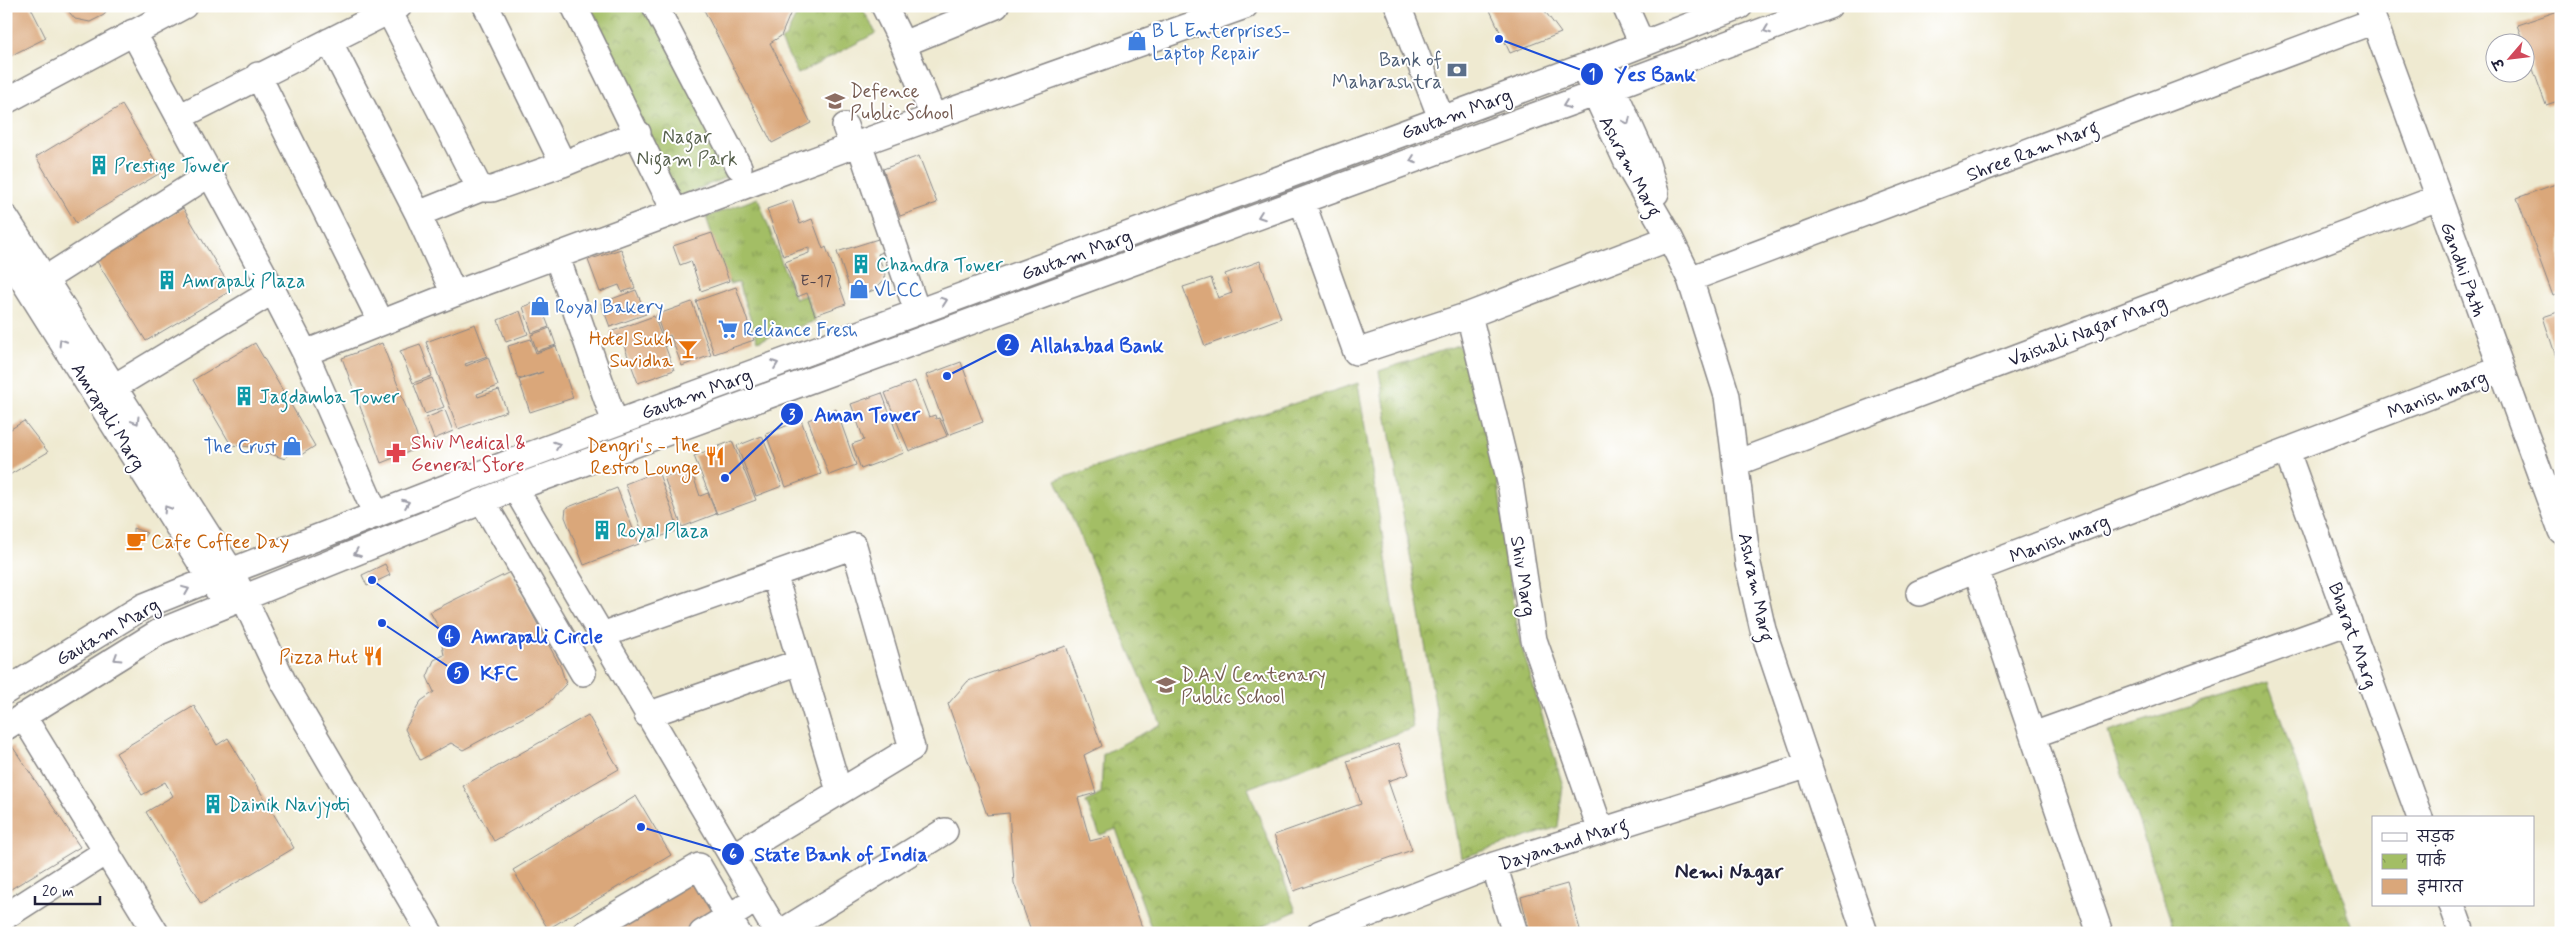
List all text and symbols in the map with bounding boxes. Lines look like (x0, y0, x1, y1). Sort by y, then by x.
place label: B L Enterprises- Laptop Repair (1152, 19, 1290, 66)
one-way arrow (1764, 24, 1772, 34)
shop icon: B L Enterprises- Laptop Repair (1126, 30, 1148, 52)
north arrow (2484, 32, 2534, 82)
place label: Bank of Maharashtra (1332, 48, 1442, 95)
text: उ (2488, 54, 2510, 74)
callout: Yes Bank (1579, 56, 1705, 91)
bank icon: Bank of Maharashtra (1446, 59, 1468, 81)
text: Yes Bank (1614, 62, 1696, 89)
text: 1 (1589, 65, 1595, 85)
place label: Defence Public School (850, 79, 954, 126)
street label: Gautam Marg (1398, 83, 1516, 148)
school or university icon: Defence Public School (824, 90, 846, 112)
one-way arrow (1562, 99, 1571, 109)
street label: Ashram Marg (1590, 112, 1667, 223)
street label: Shree Ram Marg (1963, 115, 2103, 191)
one-way arrow (1621, 116, 1632, 125)
park label: Nagar Nigam Park (637, 125, 737, 175)
building icon: Prestige Tower (88, 154, 110, 176)
place label: Prestige Tower (114, 154, 229, 180)
one-way arrow (1409, 154, 1418, 164)
one-way arrow (1257, 210, 1265, 220)
street label: Gandhi Path (2434, 219, 2491, 321)
street label: Gautam Marg (1018, 224, 1136, 289)
building icon: Chandra Tower (850, 253, 872, 275)
place label: Chandra Tower (876, 253, 1003, 278)
building icon: Amrapali Plaza (156, 269, 178, 291)
place label: Amrapali Plaza (182, 269, 305, 294)
house number: E-17 (800, 271, 832, 292)
shop icon: VLCC (848, 278, 870, 300)
place label: VLCC (874, 278, 922, 303)
street label: Vaishali Nagar Marg (2005, 290, 2171, 376)
shop icon: Royal Bakery (529, 295, 551, 317)
place label: Royal Bakery (555, 295, 663, 321)
one-way arrow (939, 297, 948, 307)
supermarket icon: Reliance Fresh (717, 318, 739, 340)
place label: Reliance Fresh (743, 318, 858, 343)
place label: Hotel Sukh Suvidha (589, 327, 674, 374)
callout: Allahabad Bank (995, 328, 1174, 363)
text: Allahabad Bank (1030, 333, 1164, 360)
text: 2 (1004, 336, 1012, 356)
one-way arrow (59, 338, 68, 347)
bar icon: Hotel Sukh Suvidha (677, 338, 699, 360)
street label: Amrapali Marg (63, 358, 151, 476)
one-way arrow (770, 360, 779, 370)
street label: Gautam Marg (638, 363, 756, 428)
street label: Manish marg (2384, 365, 2492, 428)
building icon: Jagdamba Tower (233, 385, 255, 407)
place label: Jagdamba Tower (259, 385, 399, 413)
callout: Aman Tower (780, 397, 929, 432)
text: Aman Tower (814, 402, 921, 429)
text: 3 (789, 406, 796, 426)
one-way arrow (129, 416, 139, 425)
place label: Shiv Medical & General Store (411, 431, 526, 478)
place label: Dengri's - The Restro Lounge (587, 434, 700, 483)
place label: The Crust (203, 435, 277, 460)
shop icon: The Crust (281, 435, 303, 457)
one-way arrow (552, 441, 561, 451)
pharmacy icon: Shiv Medical & General Store (385, 442, 407, 464)
restaurant icon: Dengri's - The Restro Lounge (704, 445, 726, 467)
one-way arrow (401, 499, 409, 509)
one-way arrow (164, 505, 173, 515)
street label: Manish marg (2006, 509, 2114, 572)
building icon: Royal Plaza (591, 519, 613, 541)
place label: Royal Plaza (617, 519, 709, 544)
cafe icon: Cafe Coffee Day (125, 530, 147, 552)
place label: Cafe Coffee Day (151, 530, 289, 555)
street label: Ashram Marg (1729, 530, 1779, 645)
street label: Shiv Marg (1502, 534, 1541, 619)
one-way arrow (353, 547, 362, 557)
street label: Bharat Marg (2321, 579, 2383, 692)
one-way arrow (181, 586, 190, 596)
street label: Gautam Marg (51, 593, 165, 674)
callout: Amrapali Circle (436, 619, 613, 654)
text: Amrapali Circle (471, 624, 603, 651)
text: 4 (445, 627, 454, 647)
place label: Pizza Hut (279, 645, 358, 670)
restaurant icon: Pizza Hut (362, 645, 384, 667)
one-way arrow (114, 651, 123, 661)
callout: KFC (445, 656, 528, 691)
text: KFC (480, 661, 518, 688)
place label: D.A.V Centenary Public School (1181, 663, 1326, 710)
text: 5 (453, 664, 463, 684)
school or university icon: D.A.V Centenary Public School (1155, 674, 1177, 696)
building icon: Dainik Navjyoti (202, 793, 224, 815)
place label: Dainik Navjyoti (228, 793, 350, 819)
street label: Dayanand Marg (1496, 812, 1632, 880)
legend (2372, 816, 2534, 906)
text: सड़क (2416, 828, 2455, 848)
callout: State Bank of India (721, 836, 937, 871)
text: State Bank of India (754, 842, 928, 869)
text: 6 (729, 845, 737, 865)
text: पार्क (2416, 849, 2447, 872)
district label: Nemi Nagar (1675, 858, 1785, 886)
scale bar (35, 874, 100, 906)
text: इमारत (2417, 878, 2464, 898)
text: 20 m (42, 882, 74, 902)

